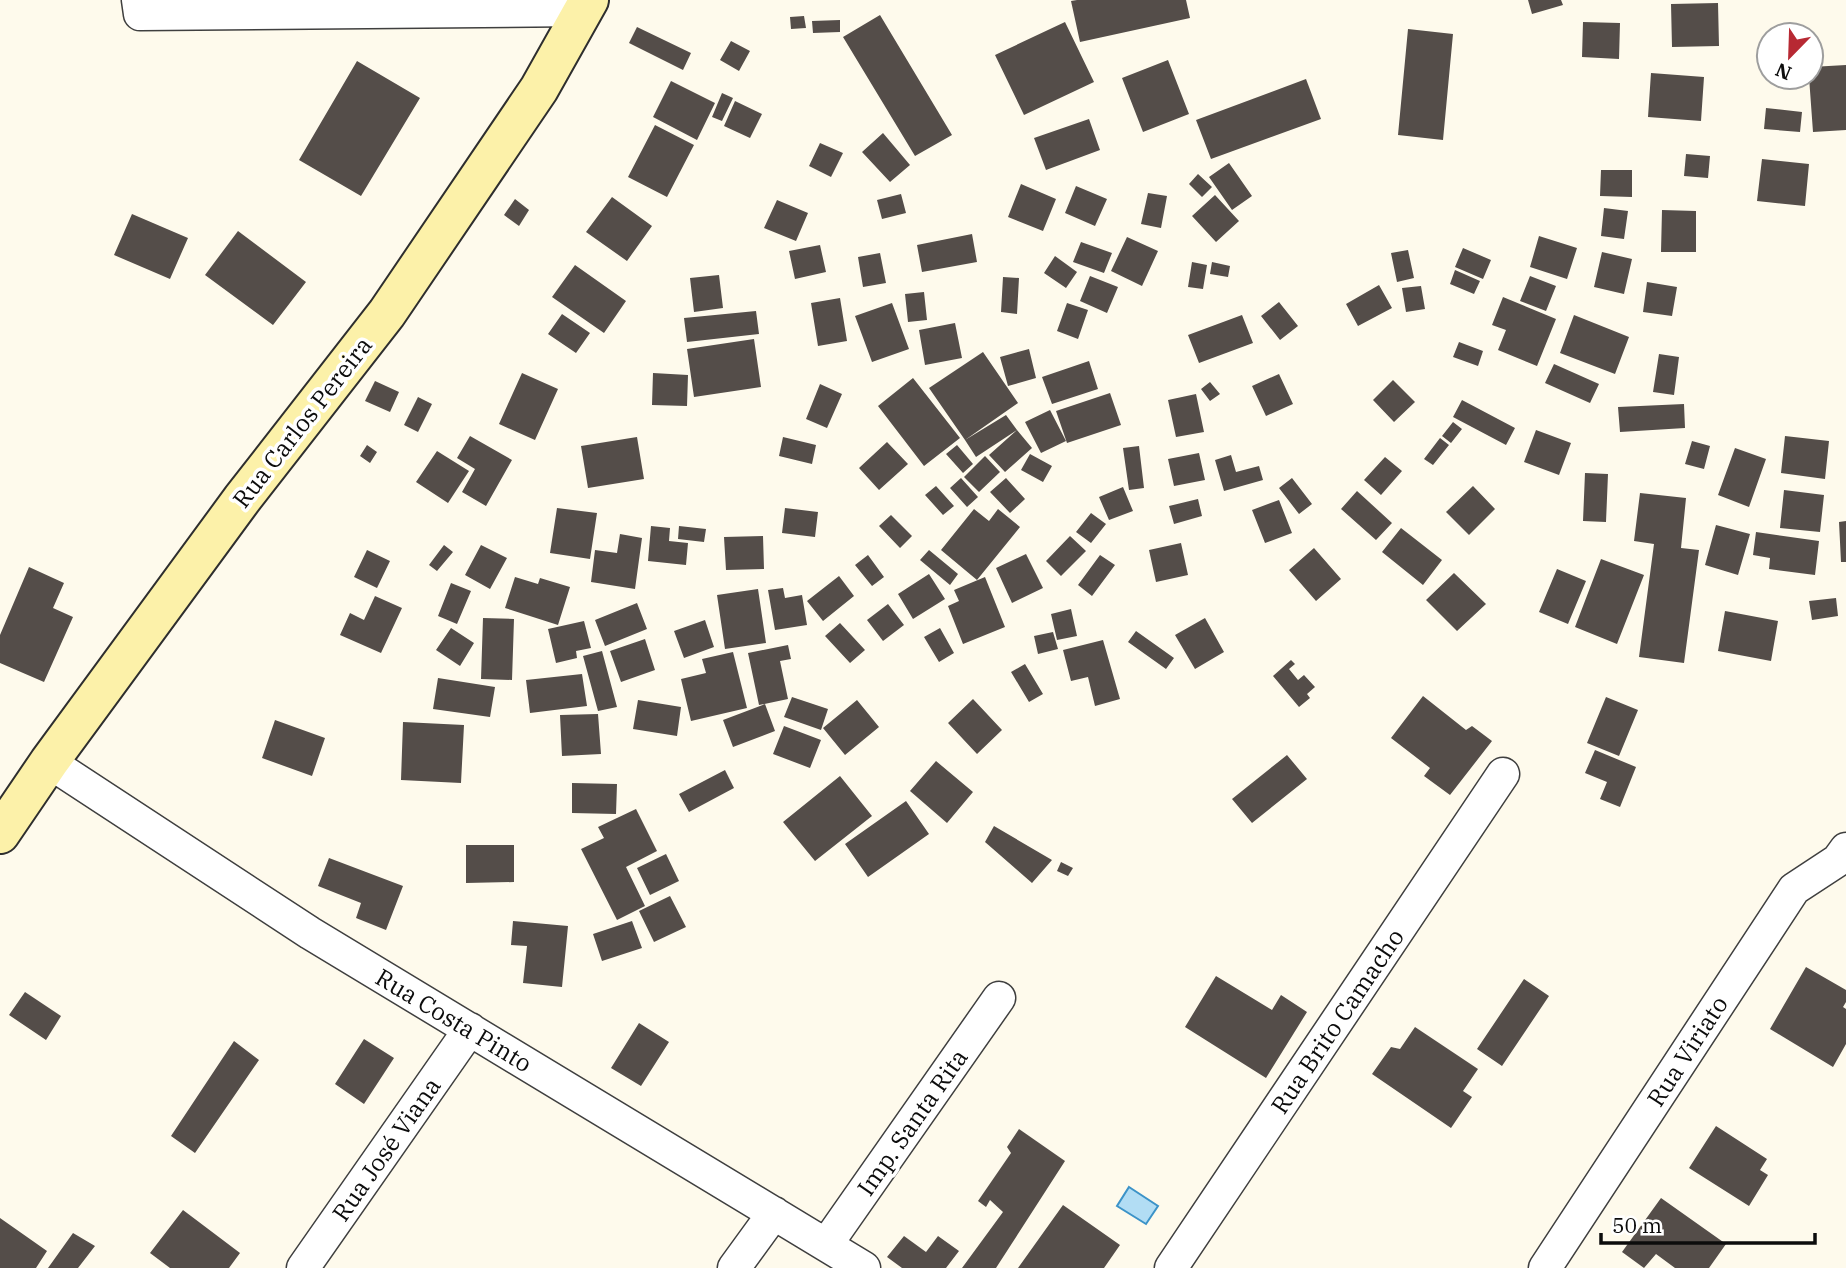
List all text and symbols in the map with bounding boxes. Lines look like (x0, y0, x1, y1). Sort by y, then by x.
north arrow (1755, 21, 1825, 91)
text: N (1772, 58, 1795, 86)
street label: Rua Carlos Pereira (225, 330, 379, 514)
street label: Rua Brito Camacho (1263, 922, 1411, 1120)
street label: Rua Costa Pinto (370, 961, 538, 1079)
street label: Rua Viriato (1639, 990, 1735, 1112)
street label: Imp. Santa Rita (850, 1042, 974, 1202)
street label: Rua José Viana (325, 1071, 447, 1227)
scale bar (1601, 1202, 1814, 1246)
text: 50 m (1612, 1211, 1662, 1239)

